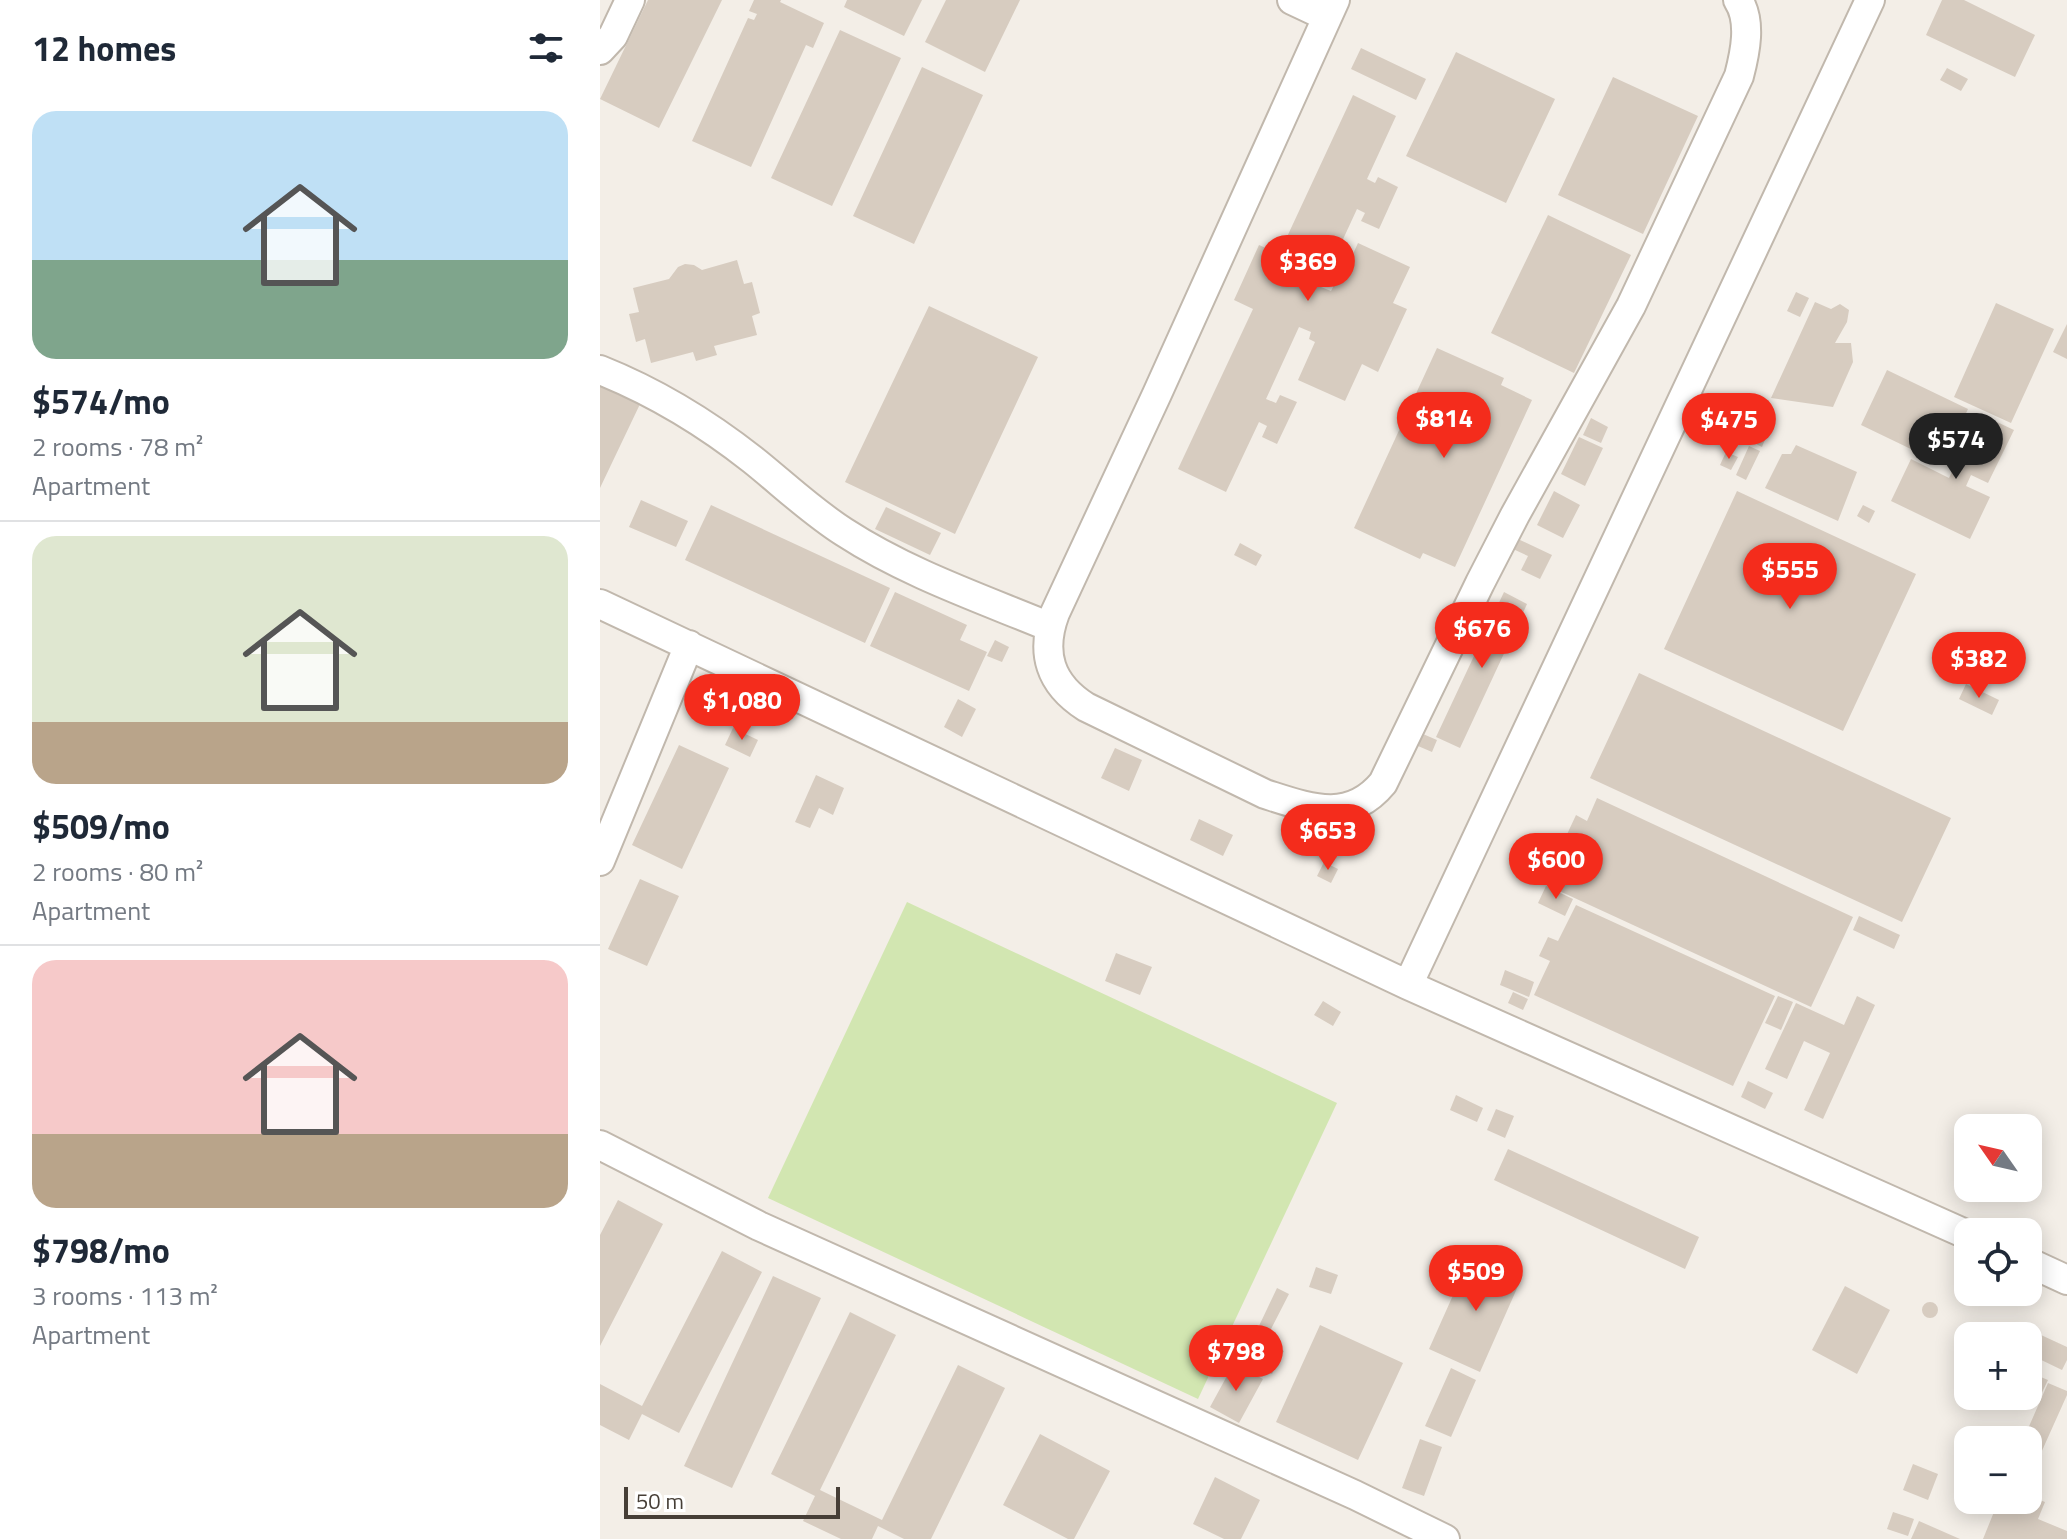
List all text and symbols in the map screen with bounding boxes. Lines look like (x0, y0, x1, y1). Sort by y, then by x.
text: 12 homes (32, 22, 176, 74)
icon: filters (524, 26, 568, 70)
icon: home (228, 163, 372, 307)
pin: $369 (1261, 235, 1355, 303)
text: $369 (1279, 241, 1337, 280)
text: $574/mo (32, 375, 170, 427)
pin: $814 (1397, 392, 1491, 460)
pin: $475 (1682, 393, 1776, 461)
text: $814 (1415, 398, 1473, 437)
text: $475 (1700, 399, 1758, 438)
pin: $574 (1909, 413, 2003, 481)
text: $574 (1927, 419, 1985, 458)
text: 2 rooms · 78 m² (32, 427, 203, 466)
text: Apartment (32, 466, 150, 505)
pin: $555 (1743, 543, 1837, 611)
text: $555 (1761, 549, 1819, 588)
icon: home (228, 588, 372, 732)
pin: $676 (1435, 602, 1529, 670)
text: $676 (1453, 608, 1511, 647)
pin: $382 (1932, 632, 2026, 700)
text: $382 (1950, 638, 2008, 677)
pin: $1,080 (677, 674, 807, 742)
text: $1,080 (702, 680, 782, 719)
text: $509/mo (32, 800, 170, 852)
pin: $653 (1281, 804, 1375, 872)
text: $653 (1299, 810, 1357, 849)
pin: $600 (1509, 833, 1603, 901)
text: $600 (1527, 839, 1585, 878)
text: 2 rooms · 80 m² (32, 852, 203, 891)
text: Apartment (32, 891, 150, 930)
icon: home (228, 1012, 372, 1156)
north arrow (1954, 1114, 2042, 1202)
map controls (1954, 1114, 2042, 1514)
button: locate (1954, 1218, 2042, 1306)
text: $798/mo (32, 1224, 170, 1276)
pin: $509 (1429, 1245, 1523, 1313)
text: $509 (1447, 1251, 1505, 1290)
text: 3 rooms · 113 m² (32, 1276, 218, 1315)
text: Apartment (32, 1315, 150, 1354)
button: + (1954, 1322, 2042, 1410)
pin: $798 (1189, 1325, 1283, 1393)
text: $798 (1207, 1331, 1265, 1370)
button: − (1954, 1426, 2042, 1514)
scale bar (624, 1483, 840, 1519)
text: 50 m (636, 1484, 684, 1518)

